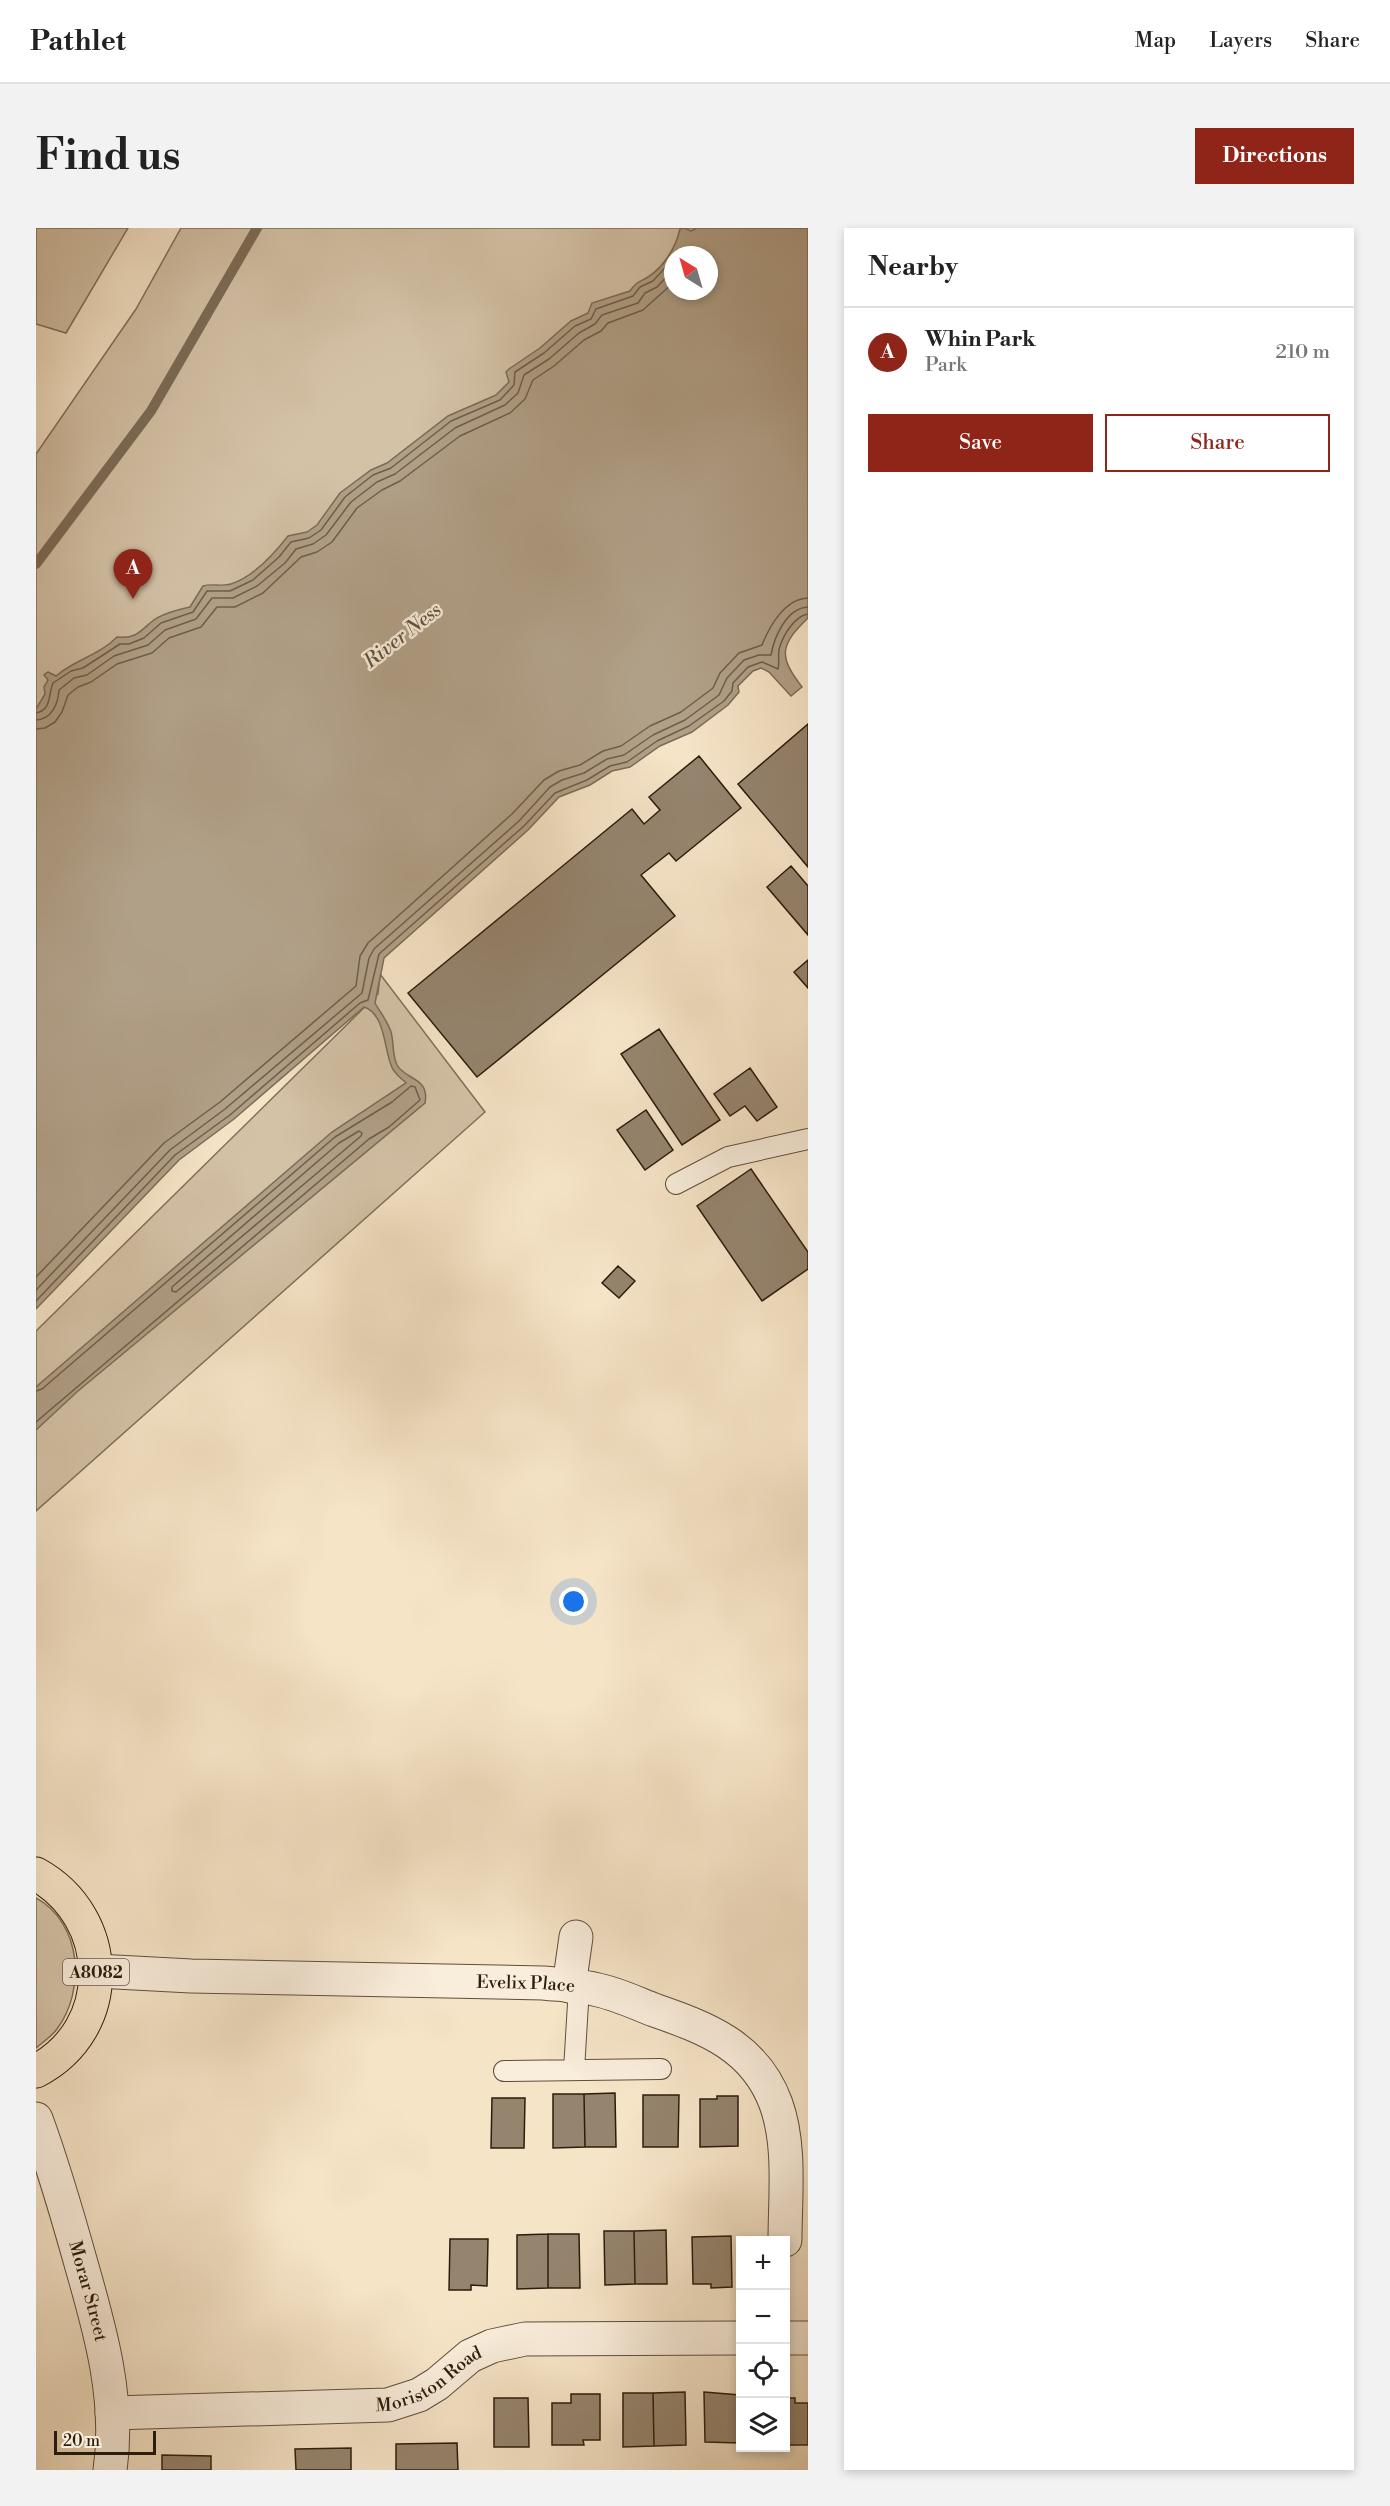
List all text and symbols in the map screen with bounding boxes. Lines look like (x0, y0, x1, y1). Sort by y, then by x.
text: Pathlet (30, 24, 126, 59)
text: Map (1135, 28, 1176, 54)
text: Layers (1209, 28, 1272, 54)
text: Share (1305, 28, 1360, 54)
button: Directions (1195, 128, 1354, 184)
text: Find us (36, 130, 180, 183)
north arrow (664, 246, 718, 300)
text: Nearby (868, 251, 958, 283)
text: Whin Park (925, 326, 1036, 353)
text: A (880, 340, 895, 365)
text: 210 m (1275, 340, 1330, 365)
text: Park (925, 353, 967, 378)
button: Save (868, 414, 1093, 472)
button: Share (1105, 414, 1330, 472)
pin: A (114, 550, 152, 599)
water label: River Ness (358, 598, 447, 675)
your location (559, 1587, 588, 1616)
road number: A8082 (63, 1959, 129, 1985)
street label: Evelix Place (476, 1971, 576, 1998)
map controls (736, 2236, 790, 2452)
button: + (736, 2236, 790, 2290)
street label: Morar Street (63, 2238, 112, 2344)
button: − (736, 2290, 790, 2344)
street label: Moriston Road (375, 2341, 486, 2417)
button: locate (736, 2344, 790, 2398)
button: layers (736, 2398, 790, 2452)
scale bar (54, 2428, 156, 2456)
text: 20 m (63, 2431, 100, 2451)

